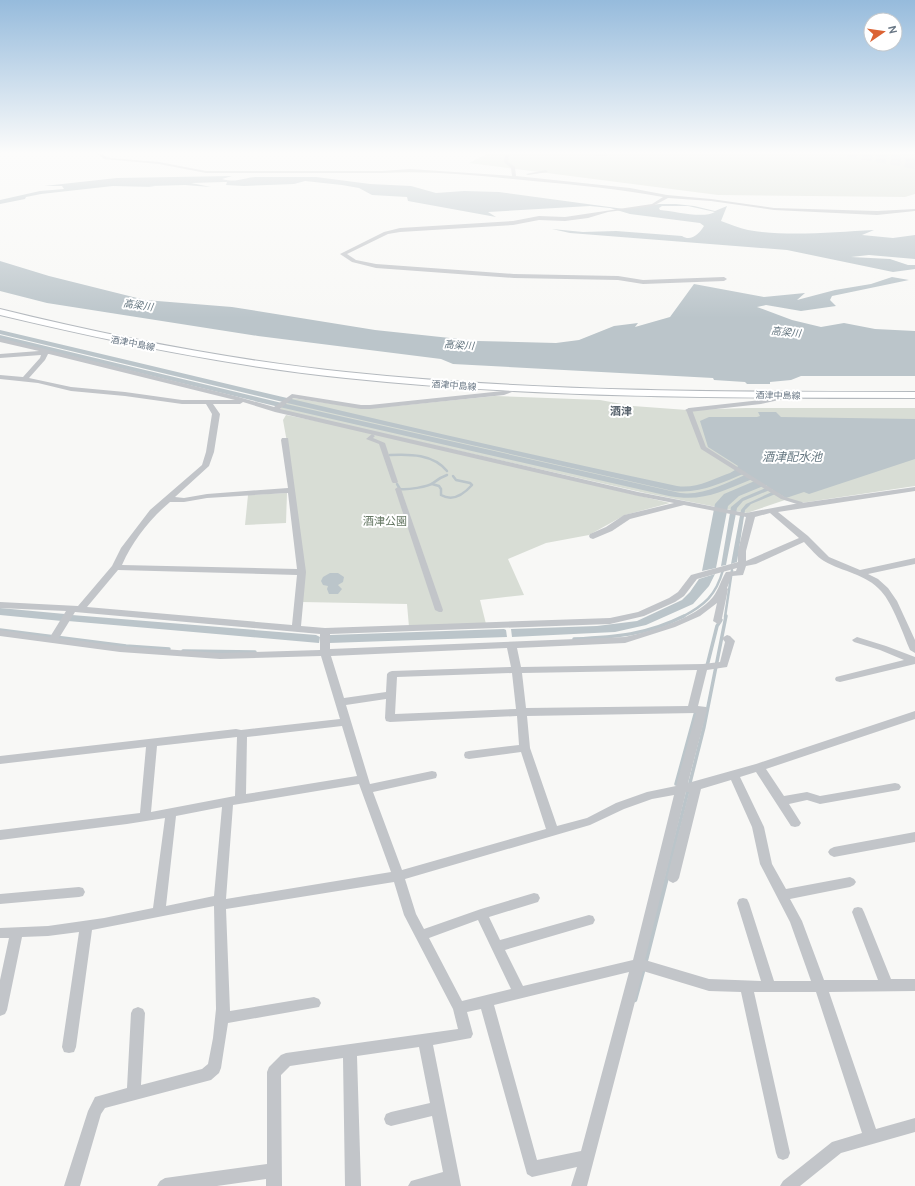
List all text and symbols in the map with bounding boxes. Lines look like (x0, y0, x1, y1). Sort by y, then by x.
north arrow (863, 12, 903, 52)
text: N (885, 24, 900, 35)
water label: 高梁川 (122, 296, 155, 314)
water label: 高梁川 (770, 324, 803, 340)
street label: 酒津中島線 (110, 333, 157, 353)
water label: 高梁川 (444, 337, 475, 353)
street label: 酒津中島線 (431, 378, 478, 392)
street label: 酒津中島線 (755, 389, 802, 401)
district label: 酒津 (610, 404, 632, 418)
water label: 酒津配水池 (762, 449, 823, 464)
park label: 酒津公園 (363, 514, 407, 528)

